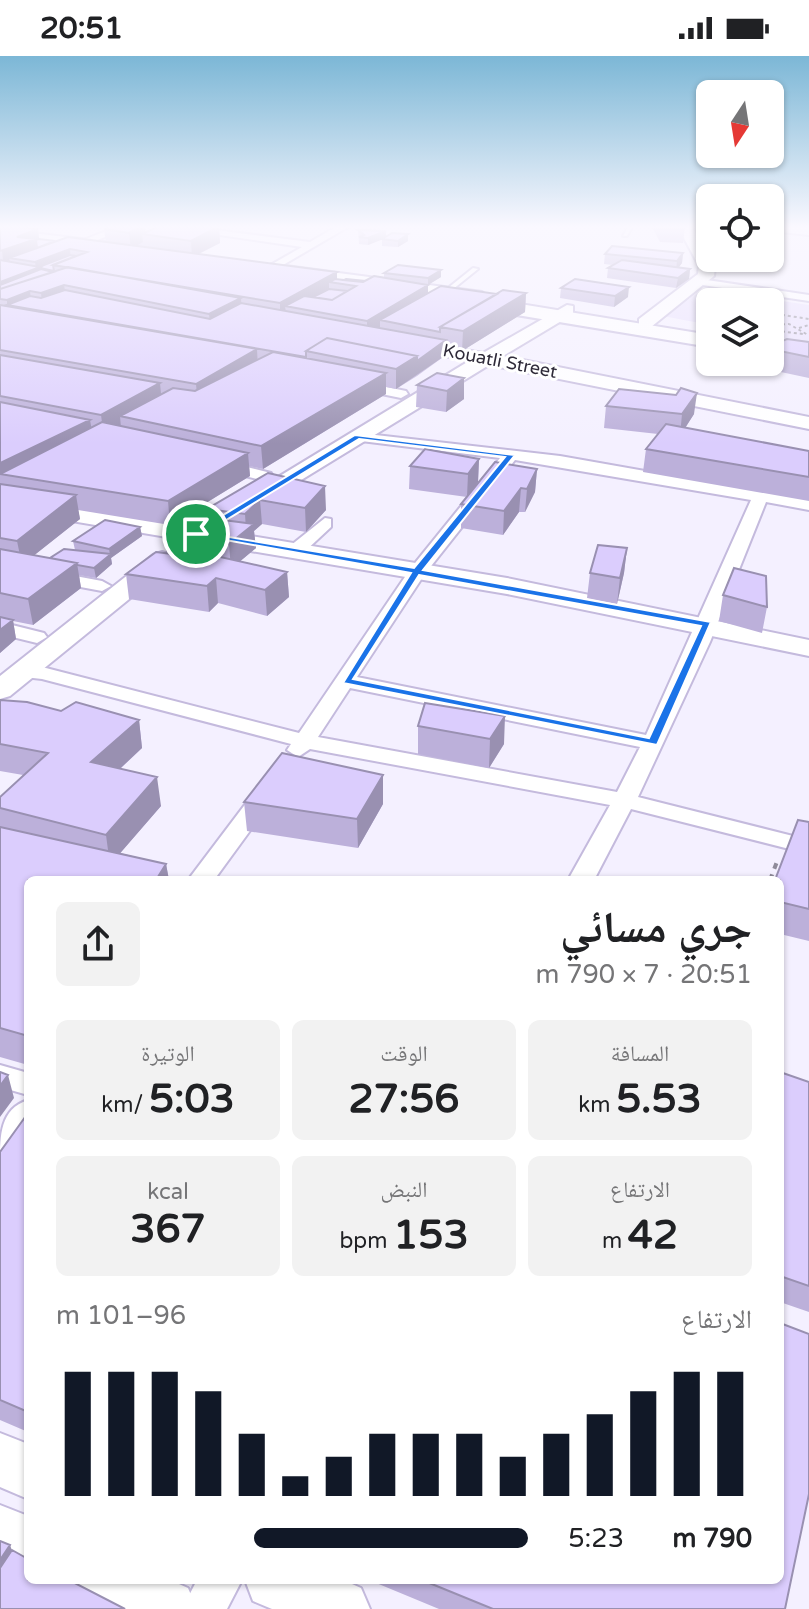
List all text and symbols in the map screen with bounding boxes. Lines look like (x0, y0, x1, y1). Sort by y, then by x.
text: 20:51 (40, 10, 123, 47)
north arrow (696, 80, 784, 168)
map controls (696, 80, 784, 376)
button: locate (696, 184, 784, 272)
button: layers (696, 288, 784, 376)
street label: Kouatli Street (441, 339, 559, 383)
pin (162, 500, 230, 568)
icon: arrive (174, 512, 218, 556)
button: share (56, 902, 140, 986)
text: جري مسائي (560, 902, 752, 955)
text: 20:51 · 7 × 790 m (536, 959, 752, 990)
text: الوتيرة (141, 1041, 195, 1067)
text: الوقت (380, 1041, 428, 1067)
text: المسافة (611, 1041, 669, 1067)
text: 5:03 (149, 1075, 235, 1123)
text: 27:56 (349, 1075, 459, 1123)
text: 5.53 (616, 1075, 702, 1123)
text: /km (101, 1092, 149, 1118)
text: km (578, 1092, 616, 1118)
text: النبض (381, 1177, 427, 1203)
text: الارتفاع (610, 1177, 670, 1203)
text: kcal (147, 1179, 189, 1205)
text: 367 (130, 1205, 206, 1253)
text: 153 (393, 1211, 469, 1259)
text: 42 (628, 1211, 678, 1259)
text: bpm (339, 1228, 393, 1254)
text: m (602, 1228, 628, 1254)
text: 96–101 m (56, 1300, 186, 1331)
text: الارتفاع (681, 1304, 752, 1335)
text: 5:23 (568, 1523, 624, 1554)
text: 790 m (672, 1523, 752, 1554)

